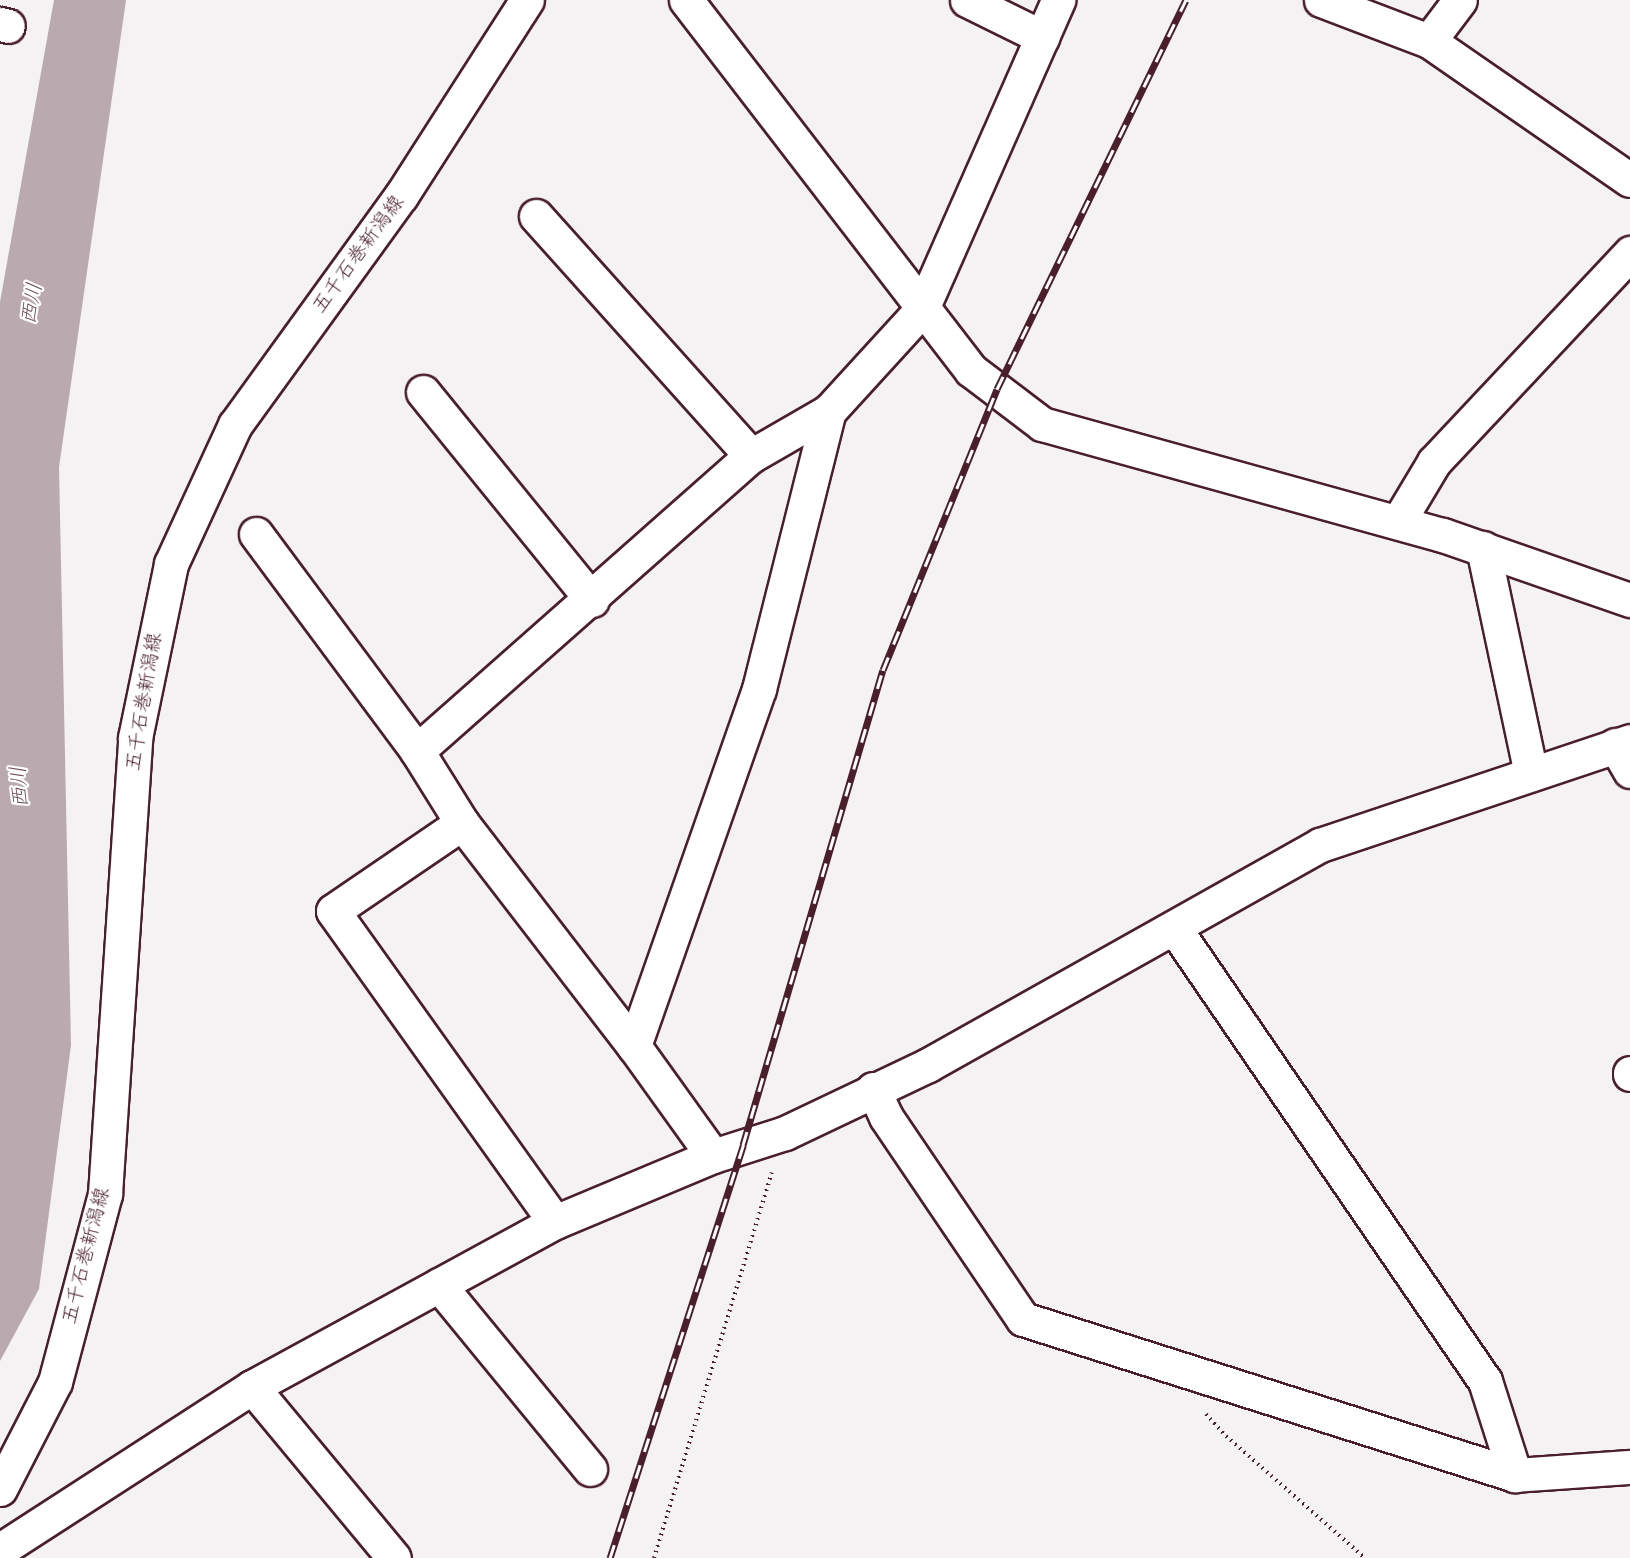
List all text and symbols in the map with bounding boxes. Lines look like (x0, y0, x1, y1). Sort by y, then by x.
street label: 五千石巻新潟線 (308, 191, 410, 319)
water label: 西川 (17, 281, 49, 327)
street label: 五千石巻新潟線 (122, 631, 168, 773)
water label: 西川 (7, 765, 35, 809)
street label: 五千石巻新潟線 (58, 1185, 116, 1327)

